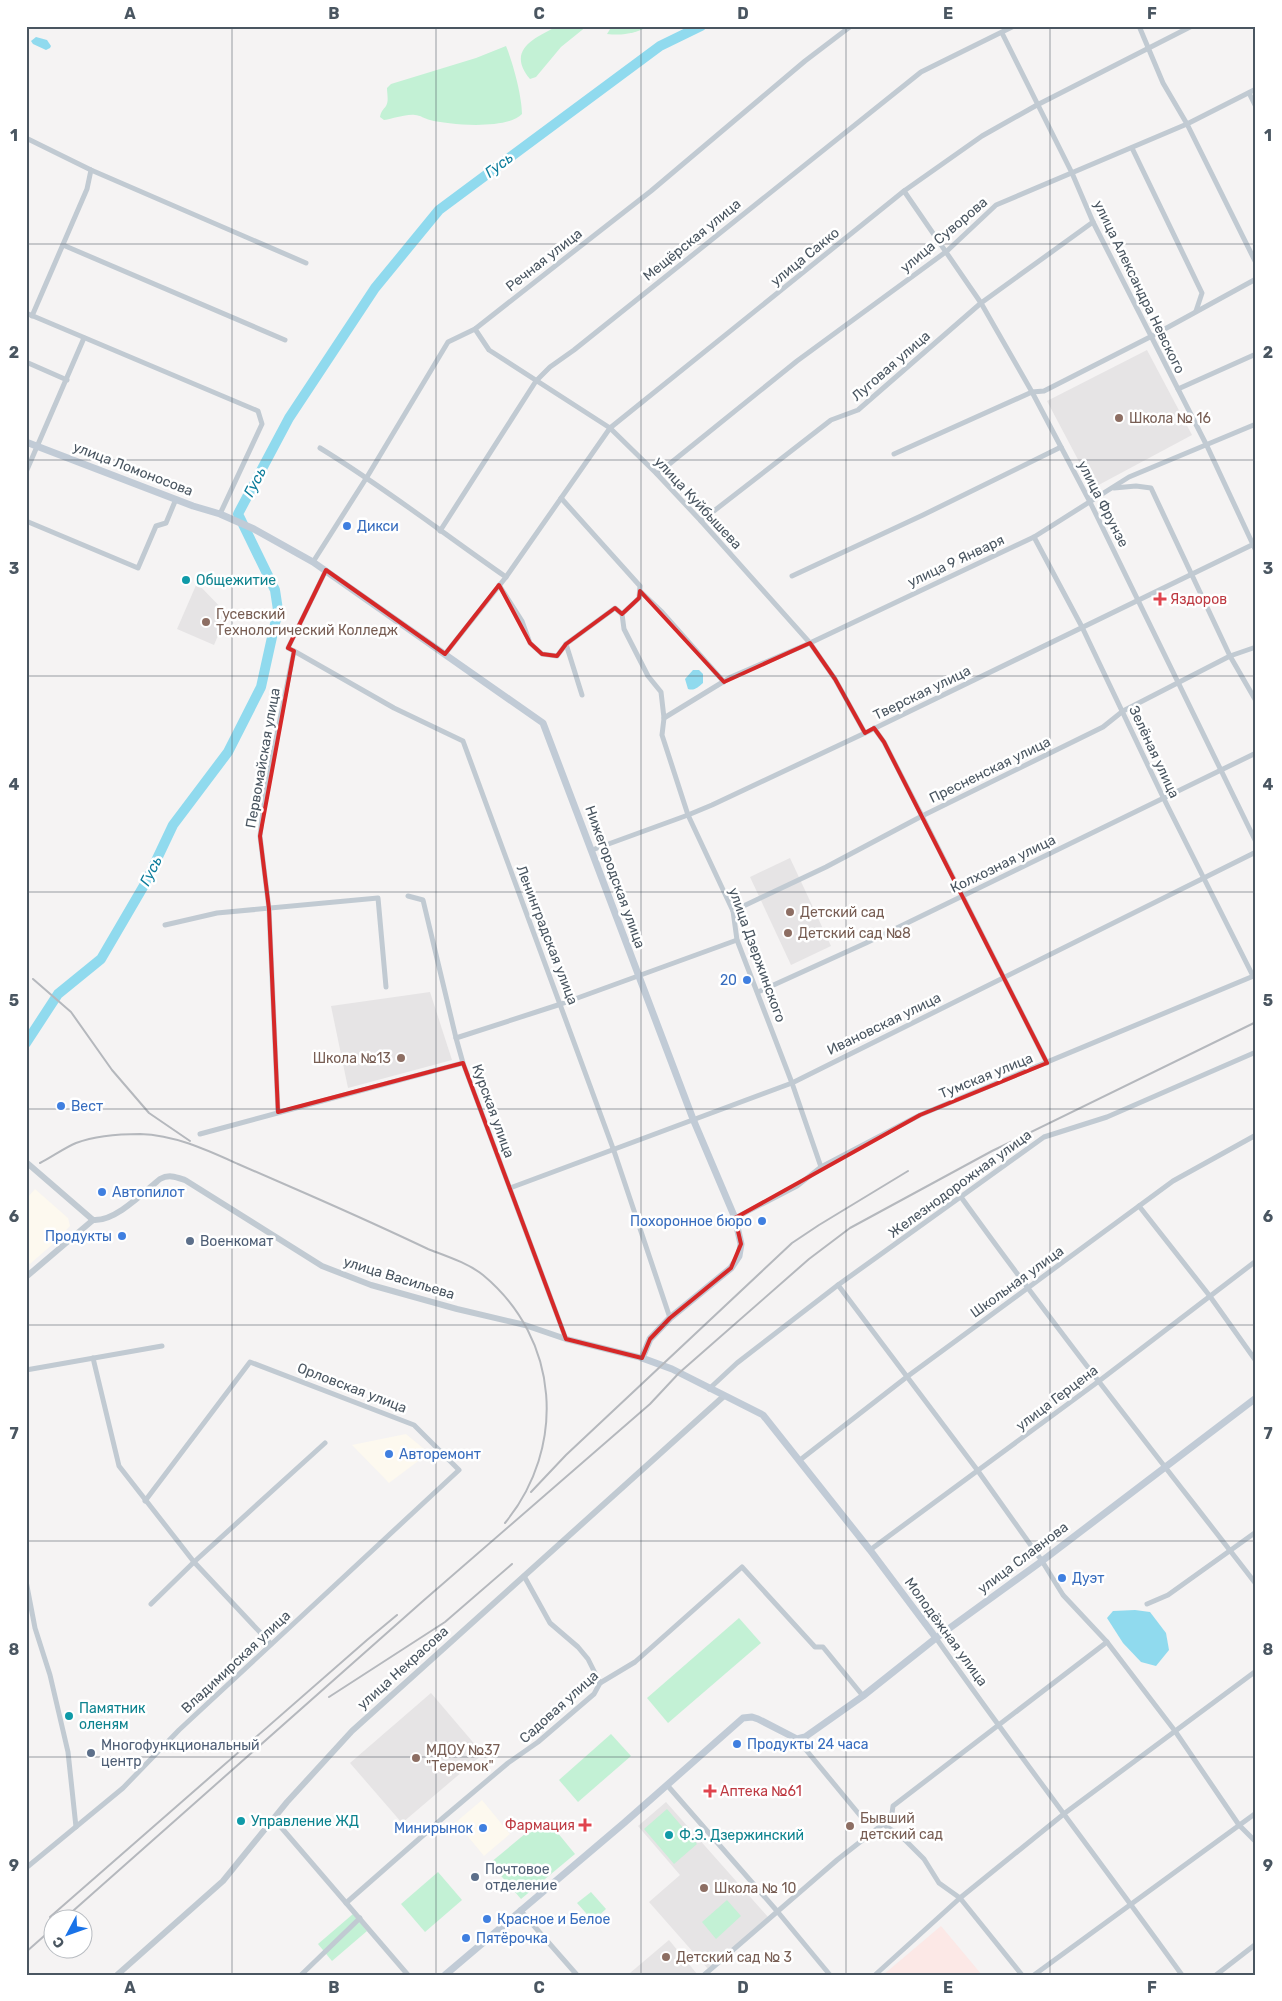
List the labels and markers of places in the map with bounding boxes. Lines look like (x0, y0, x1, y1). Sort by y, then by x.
place label: Школа № 16 (1129, 410, 1211, 427)
marker: Школа № 16 (1113, 412, 1125, 424)
place label: Дикси (357, 518, 399, 535)
marker: Дикси (341, 520, 353, 532)
place label: Общежитие (196, 572, 276, 589)
marker: Общежитие (180, 574, 192, 586)
place label: Яздоров (1170, 591, 1227, 608)
marker: Яздоров (1154, 593, 1166, 605)
place label: Гусевский Технологический Колледж (216, 606, 398, 639)
marker: Гусевский Технологический Колледж (200, 616, 212, 628)
place label: Детский сад (800, 904, 885, 921)
marker: Детский сад (784, 906, 796, 918)
place label: Детский сад №8 (798, 925, 911, 942)
marker: Детский сад №8 (782, 927, 794, 939)
place label: 20 (720, 972, 737, 989)
marker: 20 (741, 974, 753, 986)
place label: Школа №13 (313, 1050, 391, 1067)
marker: Школа №13 (395, 1052, 407, 1064)
place label: Вест (71, 1098, 103, 1115)
marker: Вест (55, 1100, 67, 1112)
place label: Автопилот (112, 1184, 185, 1201)
marker: Автопилот (96, 1186, 108, 1198)
place label: Похоронное бюро (630, 1213, 752, 1230)
marker: Похоронное бюро (756, 1215, 768, 1227)
place label: Продукты (45, 1228, 112, 1245)
marker: Продукты (116, 1230, 128, 1242)
place label: Военкомат (200, 1233, 273, 1250)
marker: Военкомат (184, 1235, 196, 1247)
place label: Авторемонт (399, 1446, 481, 1463)
marker: Авторемонт (383, 1448, 395, 1460)
place label: Дуэт (1072, 1570, 1105, 1587)
marker: Дуэт (1056, 1572, 1068, 1584)
place label: Памятник оленям (79, 1700, 146, 1733)
marker: Памятник оленям (63, 1710, 75, 1722)
place label: Продукты 24 часа (747, 1736, 869, 1753)
place label: Многофункциональный центр (101, 1737, 260, 1770)
marker: Продукты 24 часа (731, 1738, 743, 1750)
place label: МДОУ №37 "Теремок" (426, 1742, 500, 1775)
marker: Многофункциональный центр (85, 1747, 97, 1759)
marker: МДОУ №37 "Теремок" (410, 1752, 422, 1764)
place label: Аптека №61 (720, 1783, 802, 1800)
marker: Аптека №61 (704, 1785, 716, 1797)
place label: Бывший детский сад (860, 1810, 943, 1843)
place label: Управление ЖД (251, 1813, 359, 1830)
marker: Управление ЖД (235, 1815, 247, 1827)
place label: Фармация (505, 1817, 575, 1834)
marker: Фармация (579, 1819, 591, 1831)
place label: Минирынок (394, 1820, 473, 1837)
marker: Бывший детский сад (844, 1820, 856, 1832)
marker: Минирынок (477, 1822, 489, 1834)
place label: Ф.Э. Дзержинский (679, 1827, 804, 1844)
marker: Ф.Э. Дзержинский (663, 1829, 675, 1841)
place label: Почтовое отделение (485, 1861, 557, 1894)
marker: Почтовое отделение (469, 1871, 481, 1883)
place label: Школа № 10 (714, 1880, 796, 1897)
marker: Школа № 10 (698, 1882, 710, 1894)
place label: Красное и Белое (497, 1911, 610, 1928)
marker: Красное и Белое (481, 1913, 493, 1925)
place label: Пятёрочка (476, 1930, 548, 1947)
marker: Пятёрочка (460, 1932, 472, 1944)
place label: Детский сад № 3 (676, 1949, 792, 1966)
marker: Детский сад № 3 (660, 1951, 672, 1963)

